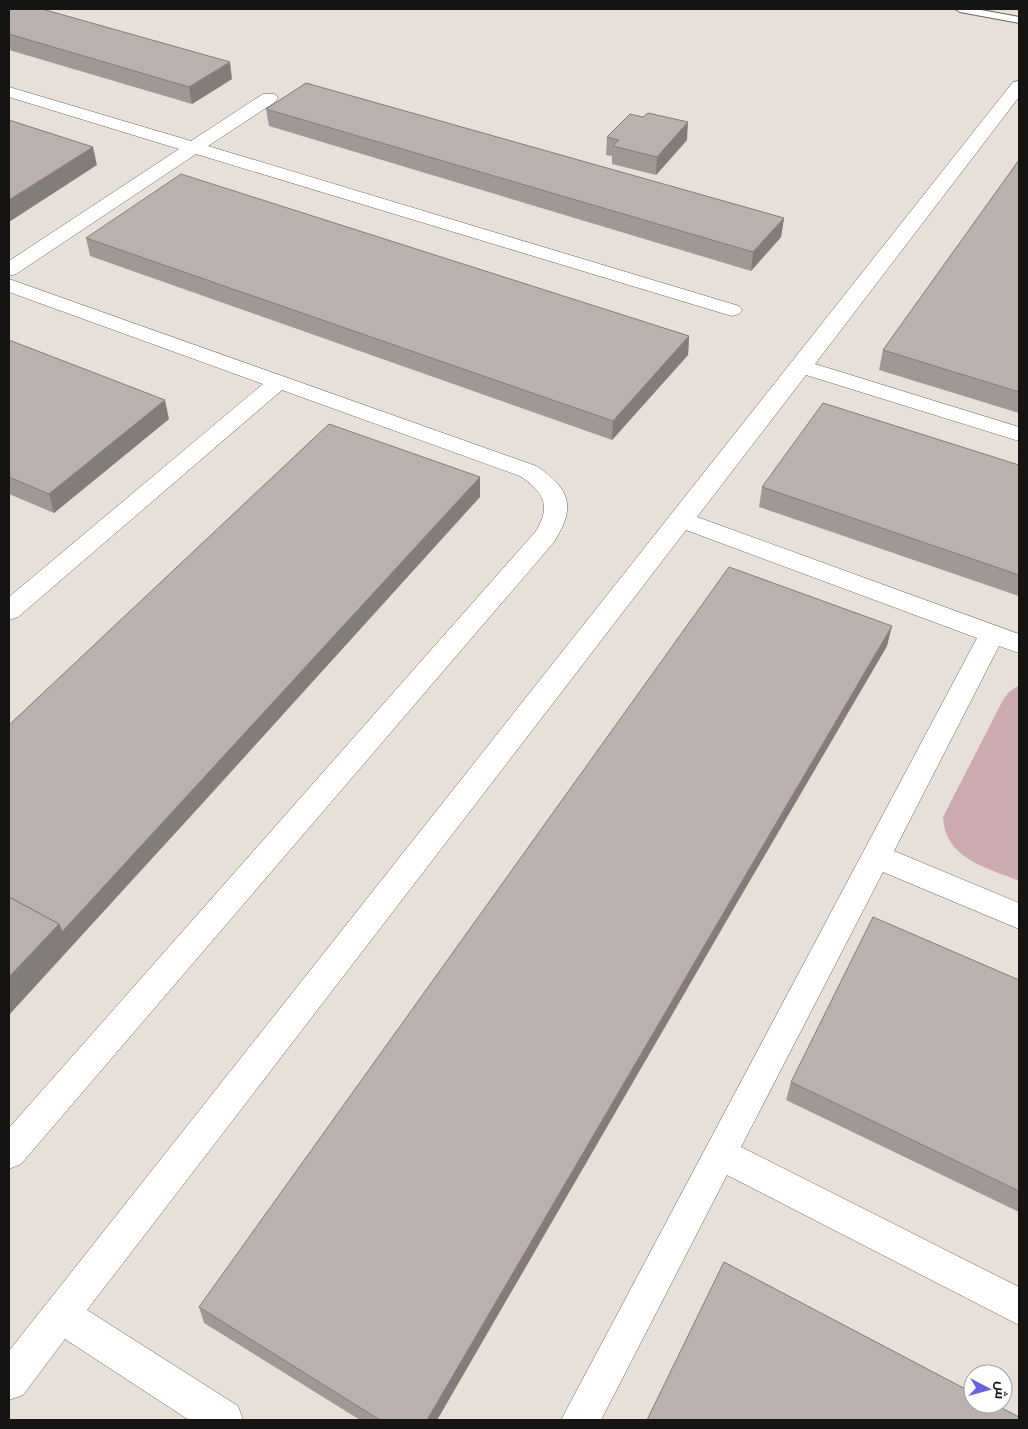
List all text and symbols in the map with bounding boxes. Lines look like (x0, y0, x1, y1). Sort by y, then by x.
north arrow (963, 1364, 1013, 1414)
text: ش (991, 1380, 1010, 1400)

